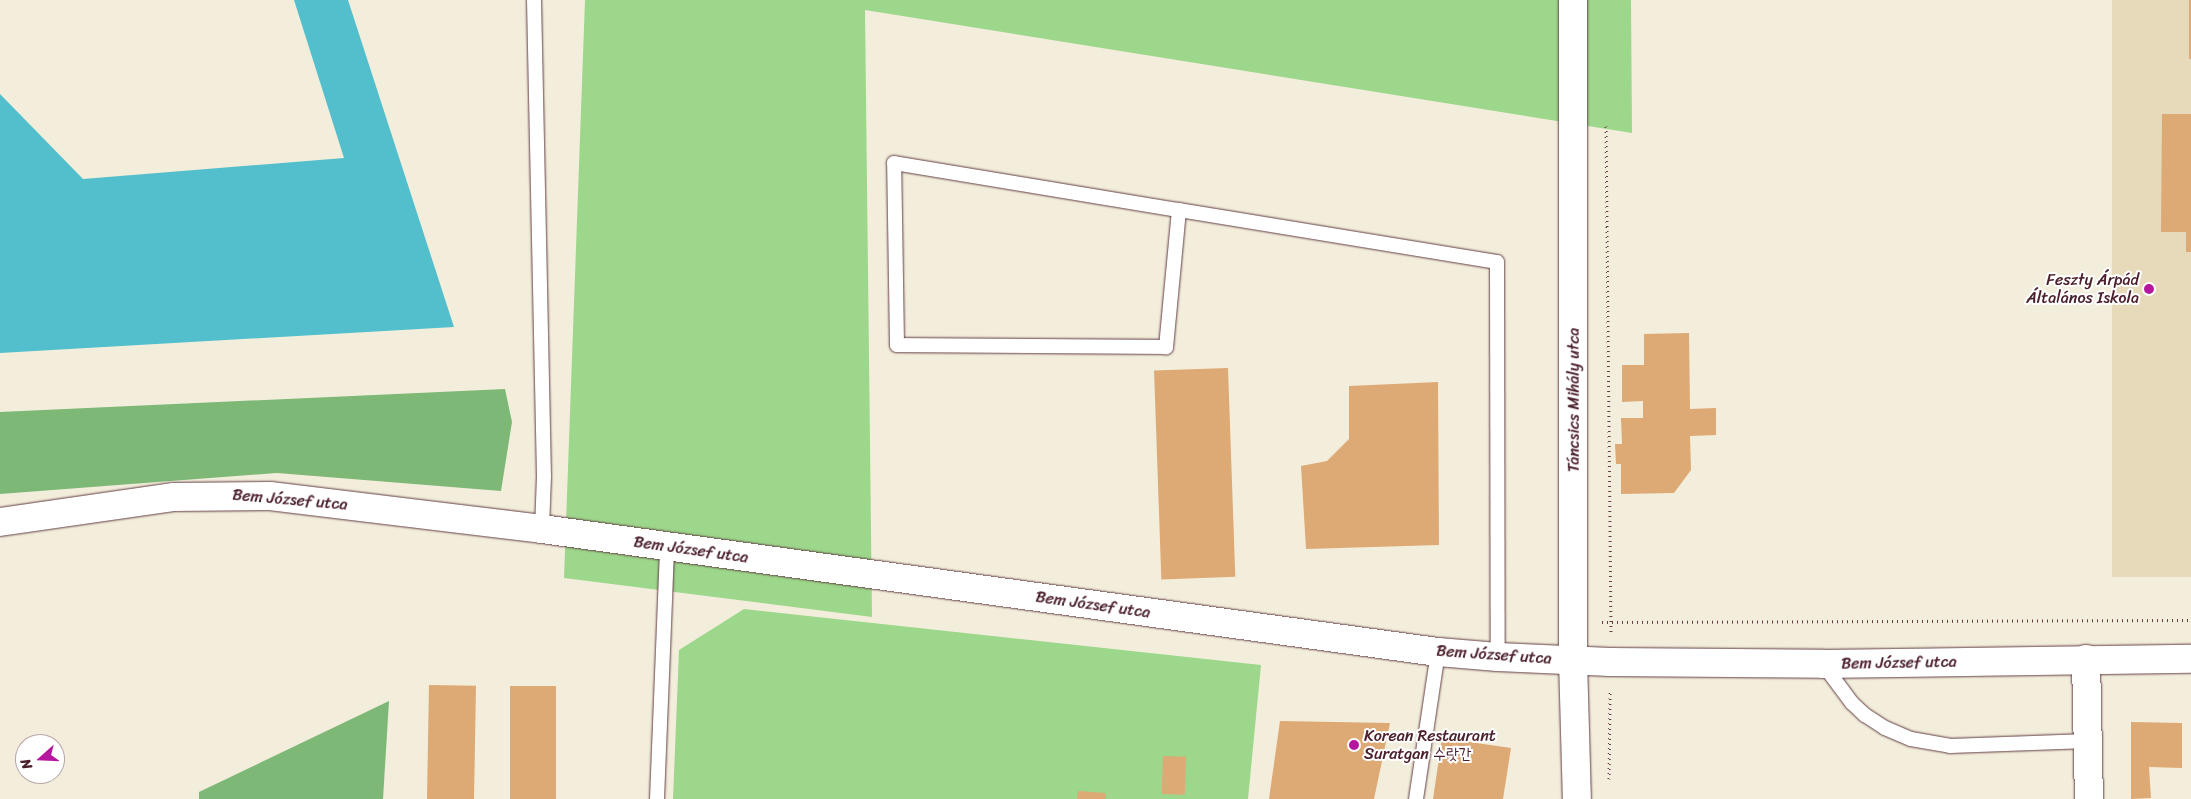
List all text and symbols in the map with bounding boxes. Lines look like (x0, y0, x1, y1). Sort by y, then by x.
place label: Feszty Árpád Általános Iskola (2025, 270, 2139, 308)
marker: Feszty Árpád Általános Iskola (2143, 283, 2155, 295)
street label: Táncsics Mihály utca (1564, 328, 1584, 472)
street label: Bem József utca (231, 485, 349, 515)
street label: Bem József utca (632, 532, 750, 568)
street label: Bem József utca (1034, 587, 1152, 623)
street label: Bem József utca (1435, 641, 1553, 669)
street label: Bem József utca (1841, 652, 1957, 674)
place label: Korean Restaurant Suratgan 수랏간 (1364, 726, 1497, 764)
north arrow (15, 734, 65, 784)
marker: Korean Restaurant Suratgan 수랏간 (1348, 739, 1360, 751)
text: N (13, 755, 40, 773)

